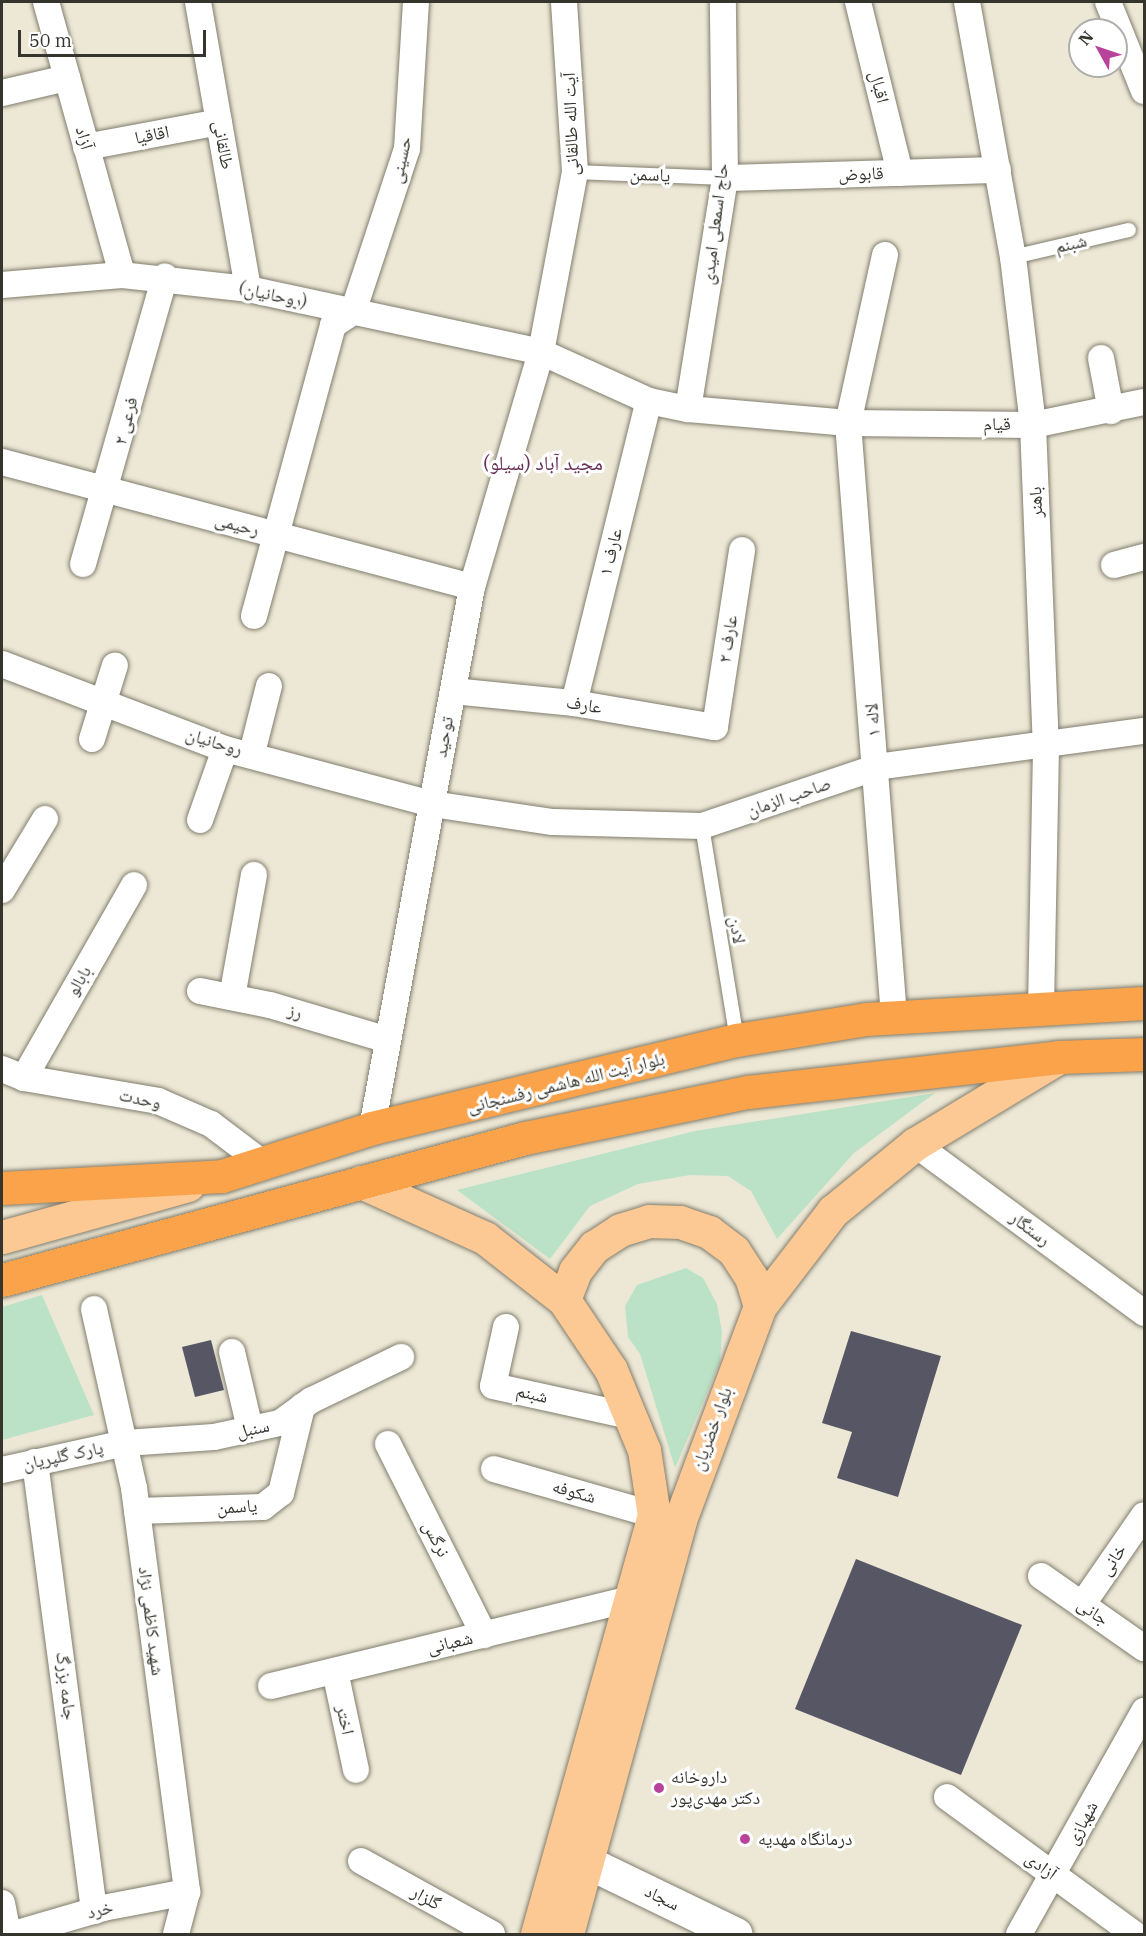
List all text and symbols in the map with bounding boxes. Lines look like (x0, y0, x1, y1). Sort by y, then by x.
scale bar (21, 18, 208, 56)
north arrow (1068, 18, 1128, 78)
text: N (1074, 26, 1097, 49)
text: 50 m (29, 29, 72, 52)
street label: اقبال (865, 69, 893, 105)
street label: آیت الله طالقانی (558, 72, 584, 176)
street label: طالقانی (208, 119, 238, 171)
street label: اقاقیا (133, 121, 171, 149)
street label: آزاد (70, 124, 98, 152)
street label: حسینی (385, 135, 417, 185)
street label: حاج اسمعلی امیدی (697, 162, 733, 286)
street label: قابوض (838, 162, 884, 186)
street label: یاسمن (629, 163, 671, 187)
street label: شبنم (1053, 230, 1089, 258)
street label: (روحانیان) (237, 277, 309, 313)
street label: فرعی ۲ (109, 395, 143, 447)
street label: قیام (983, 413, 1011, 435)
district label: (مجید آباد (سیلو (483, 450, 603, 474)
street label: باهنر (1025, 486, 1047, 518)
street label: رحیمی (213, 509, 261, 541)
street label: عارف ۱ (595, 526, 627, 578)
street label: عارف ۲ (714, 614, 742, 664)
street label: عارف (565, 692, 603, 718)
street label: لاله ۱ (861, 702, 885, 738)
street label: توحید (430, 715, 458, 759)
street label: روحانیان (183, 723, 245, 761)
street label: صاحب الزمان (744, 773, 834, 821)
street label: لادن (724, 915, 750, 945)
street label: بابالو (62, 962, 96, 1000)
street label: رز (285, 1000, 305, 1024)
street label: بلوار آیت الله هاشمی رفسنجانی (465, 1048, 667, 1118)
street label: وحدت (117, 1084, 163, 1114)
street label: رستگار (1006, 1207, 1054, 1251)
street label: شبنم (514, 1380, 550, 1408)
street label: بلوار خضریان (687, 1384, 737, 1474)
street label: سنبل (235, 1415, 271, 1443)
street label: پارک گلپریان (21, 1437, 105, 1475)
street label: شکوفه (550, 1476, 598, 1508)
street label: یاسمن (216, 1495, 258, 1519)
street label: نرگس (418, 1517, 454, 1561)
street label: خانی (1095, 1540, 1131, 1580)
street label: شهید کاظمی نژاد (134, 1565, 168, 1677)
street label: جانی (1073, 1594, 1113, 1630)
street label: شعبانی (425, 1627, 475, 1659)
street label: جامه بزرگ (51, 1651, 81, 1721)
street label: اختر (331, 1703, 359, 1737)
place label: داروخانه دکتر مهدی‌پور (671, 1767, 760, 1810)
marker: داروخانه دکتر مهدی‌پور (652, 1781, 666, 1795)
street label: شهبازی (1061, 1797, 1103, 1849)
place label: درمانگاه مهدیه (758, 1828, 852, 1850)
marker: درمانگاه مهدیه (736, 1830, 754, 1848)
street label: آزادی (1021, 1847, 1061, 1885)
street label: سجاد (641, 1880, 683, 1916)
street label: گلزار (407, 1881, 445, 1915)
street label: خرد (85, 1896, 115, 1924)

